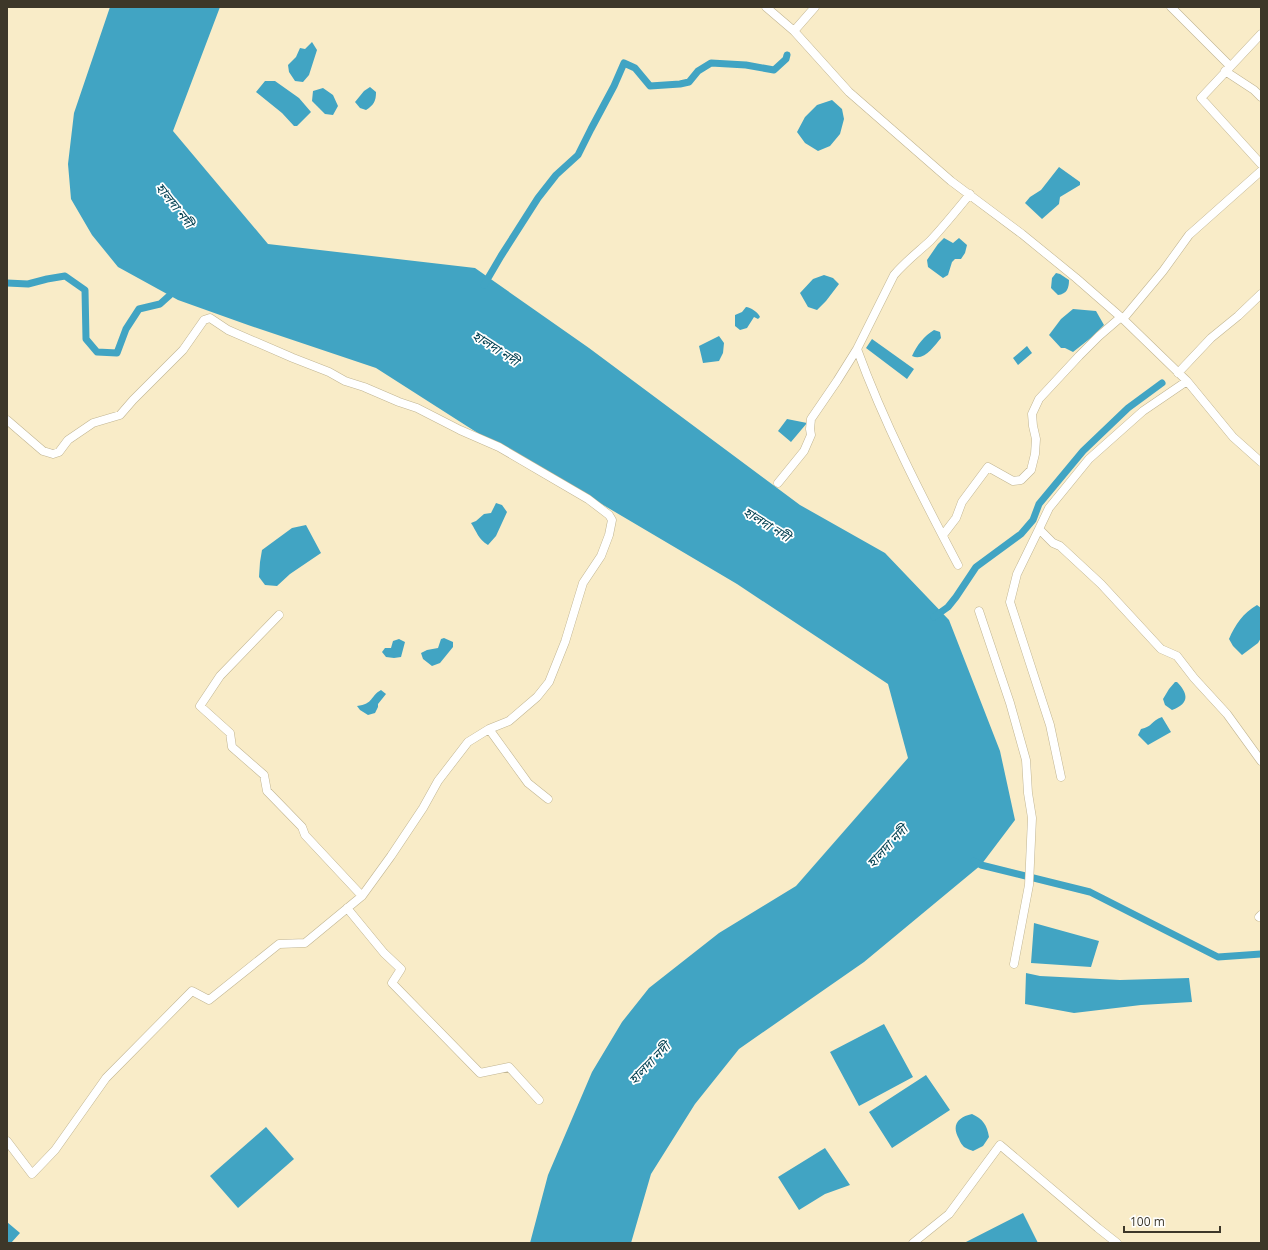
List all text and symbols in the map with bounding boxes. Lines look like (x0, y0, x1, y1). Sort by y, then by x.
water label: হালদা নদী (152, 179, 200, 233)
water label: হালদা নদী (469, 326, 525, 371)
water label: হালদা নদী (740, 502, 796, 547)
water label: হালদা নদী (863, 819, 913, 871)
water label: হালদা নদী (624, 1036, 675, 1088)
scale bar (1124, 1208, 1220, 1234)
text: 100 m (1130, 1213, 1165, 1230)

